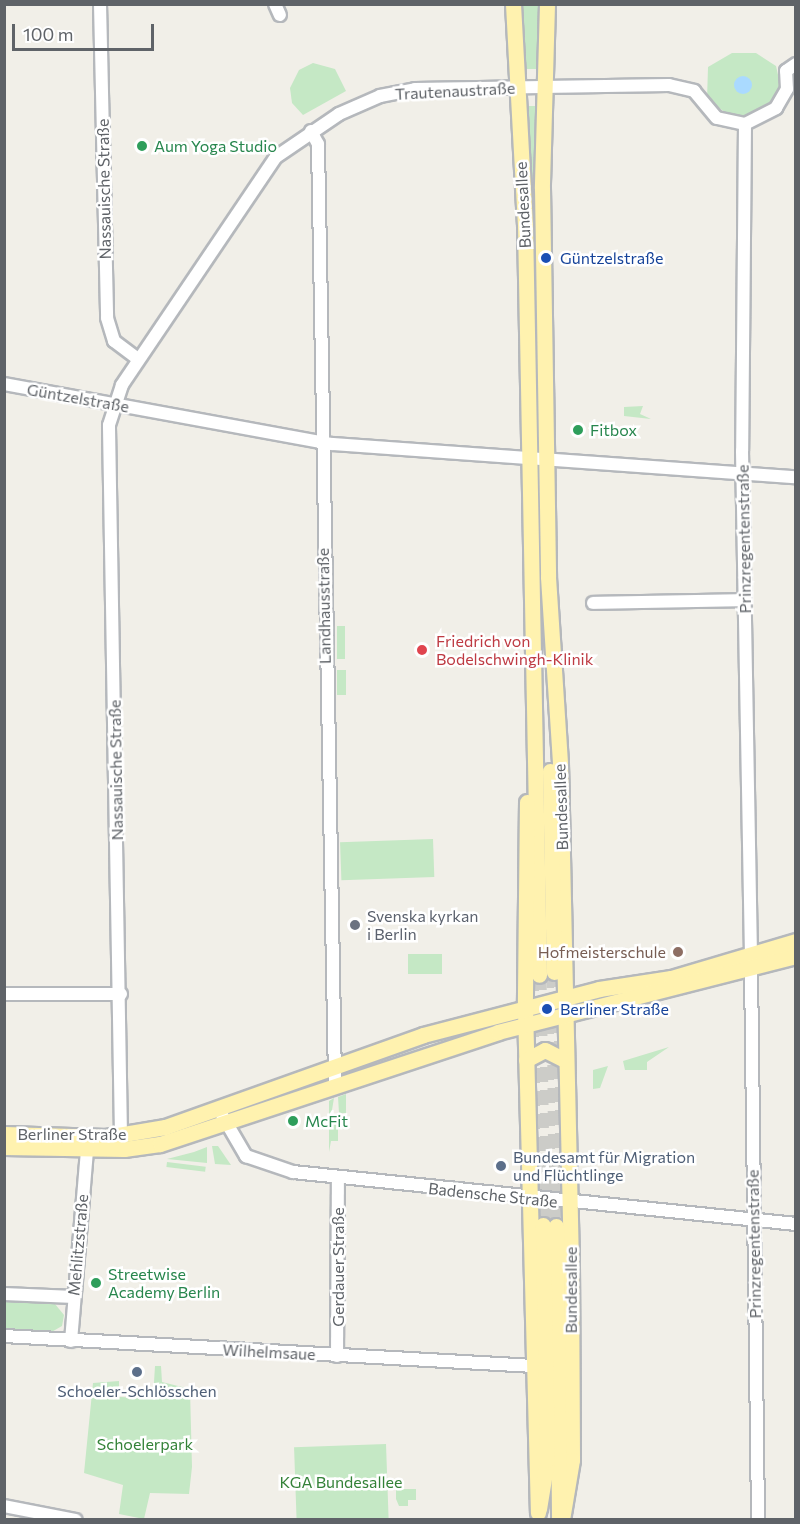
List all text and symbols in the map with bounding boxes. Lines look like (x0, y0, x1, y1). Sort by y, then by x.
scale bar (15, 12, 158, 50)
text: 100 m (23, 23, 73, 45)
street label: Trautenaustraße (394, 78, 516, 104)
street label: Nassauische Straße (93, 118, 115, 260)
place label: Aum Yoga Studio (154, 136, 277, 156)
marker: Aum Yoga Studio (135, 139, 149, 153)
street label: Bundesallee (511, 161, 535, 249)
place label: Güntzelstraße (560, 248, 663, 268)
marker: Güntzelstraße (537, 249, 555, 267)
street label: Güntzelstraße (25, 380, 131, 416)
place label: Fitbox (590, 420, 637, 440)
marker: Fitbox (571, 423, 585, 437)
street label: Prinzregentenstraße (733, 464, 755, 614)
street label: Landhausstraße (313, 548, 335, 664)
place label: Friedrich von Bodelschwingh-Klinik (436, 631, 593, 669)
marker: Friedrich von Bodelschwingh-Klinik (413, 641, 431, 659)
street label: Nassauische Straße (105, 699, 127, 841)
street label: Bundesallee (550, 763, 572, 851)
place label: Svenska kyrkan i Berlin (367, 906, 478, 944)
marker: Svenska kyrkan i Berlin (348, 918, 362, 932)
place label: Hofmeisterschule (538, 942, 666, 962)
marker: Hofmeisterschule (671, 945, 685, 959)
place label: Berliner Straße (560, 999, 669, 1019)
marker: Berliner Straße (538, 1000, 556, 1018)
place label: McFit (305, 1111, 348, 1131)
marker: McFit (286, 1114, 300, 1128)
street label: Berliner Straße (18, 1124, 126, 1144)
place label: Bundesamt für Migration und Flüchtlinge (513, 1147, 695, 1185)
marker: Bundesamt für Migration und Flüchtlinge (494, 1159, 508, 1173)
street label: Prinzregentenstraße (743, 1169, 765, 1319)
street label: Badensche Straße (427, 1179, 559, 1211)
street label: Mehlitzstraße (64, 1193, 92, 1297)
street label: Gerdauer Straße (328, 1207, 348, 1327)
street label: Bundesallee (561, 1247, 581, 1333)
place label: Streetwise Academy Berlin (108, 1264, 220, 1302)
marker: Streetwise Academy Berlin (89, 1276, 103, 1290)
street label: Wilhelmsaue (222, 1340, 316, 1364)
marker: Schoeler-Schlösschen (130, 1365, 144, 1379)
place label: Schoeler-Schlösschen (57, 1381, 217, 1401)
park label: Schoelerpark (97, 1434, 193, 1454)
park label: KGA Bundesallee (280, 1472, 402, 1492)

